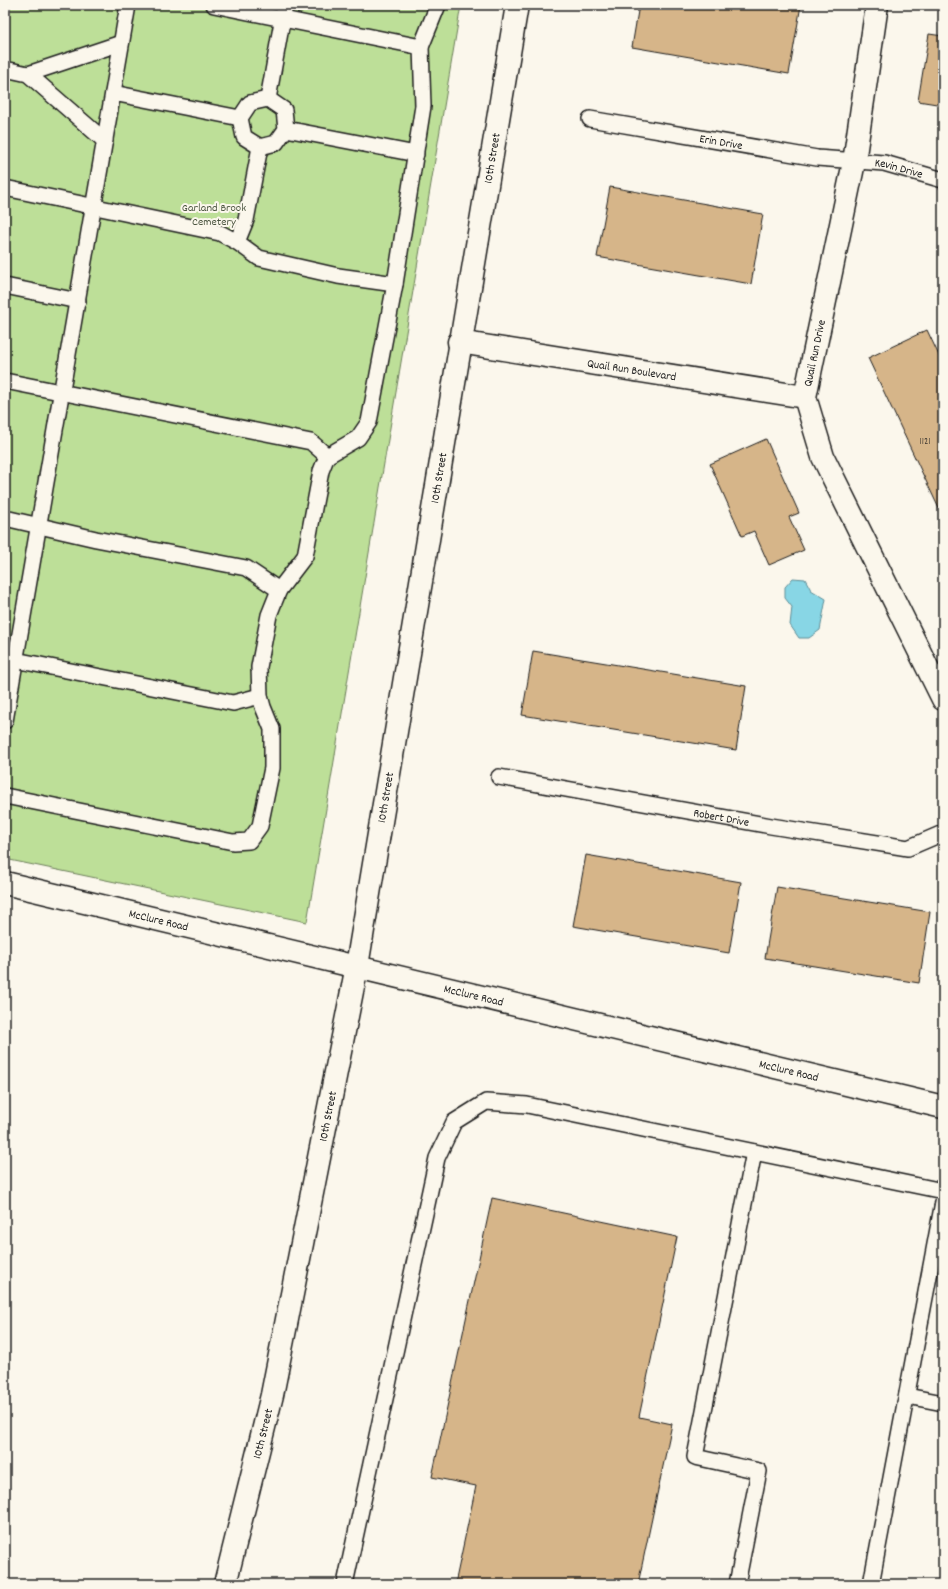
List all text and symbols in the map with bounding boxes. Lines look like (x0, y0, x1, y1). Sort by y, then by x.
street label: 10th Street (480, 131, 506, 185)
street label: Erin Drive (698, 131, 744, 155)
street label: Kevin Drive (874, 155, 925, 184)
park label: Garland Brook Cemetery (182, 200, 246, 231)
street label: Quail Run Drive (800, 318, 831, 388)
street label: Quail Run Boulevard (586, 355, 677, 386)
house number: 1121 (920, 435, 930, 449)
street label: 10th Street (427, 451, 452, 505)
street label: 10th Street (374, 771, 399, 824)
street label: Robert Drive (692, 805, 750, 832)
street label: McClure Road (127, 906, 190, 936)
street label: McClure Road (442, 981, 505, 1012)
street label: McClure Road (757, 1056, 820, 1087)
street label: 10th Street (315, 1089, 342, 1143)
street label: 10th Street (249, 1407, 278, 1461)

